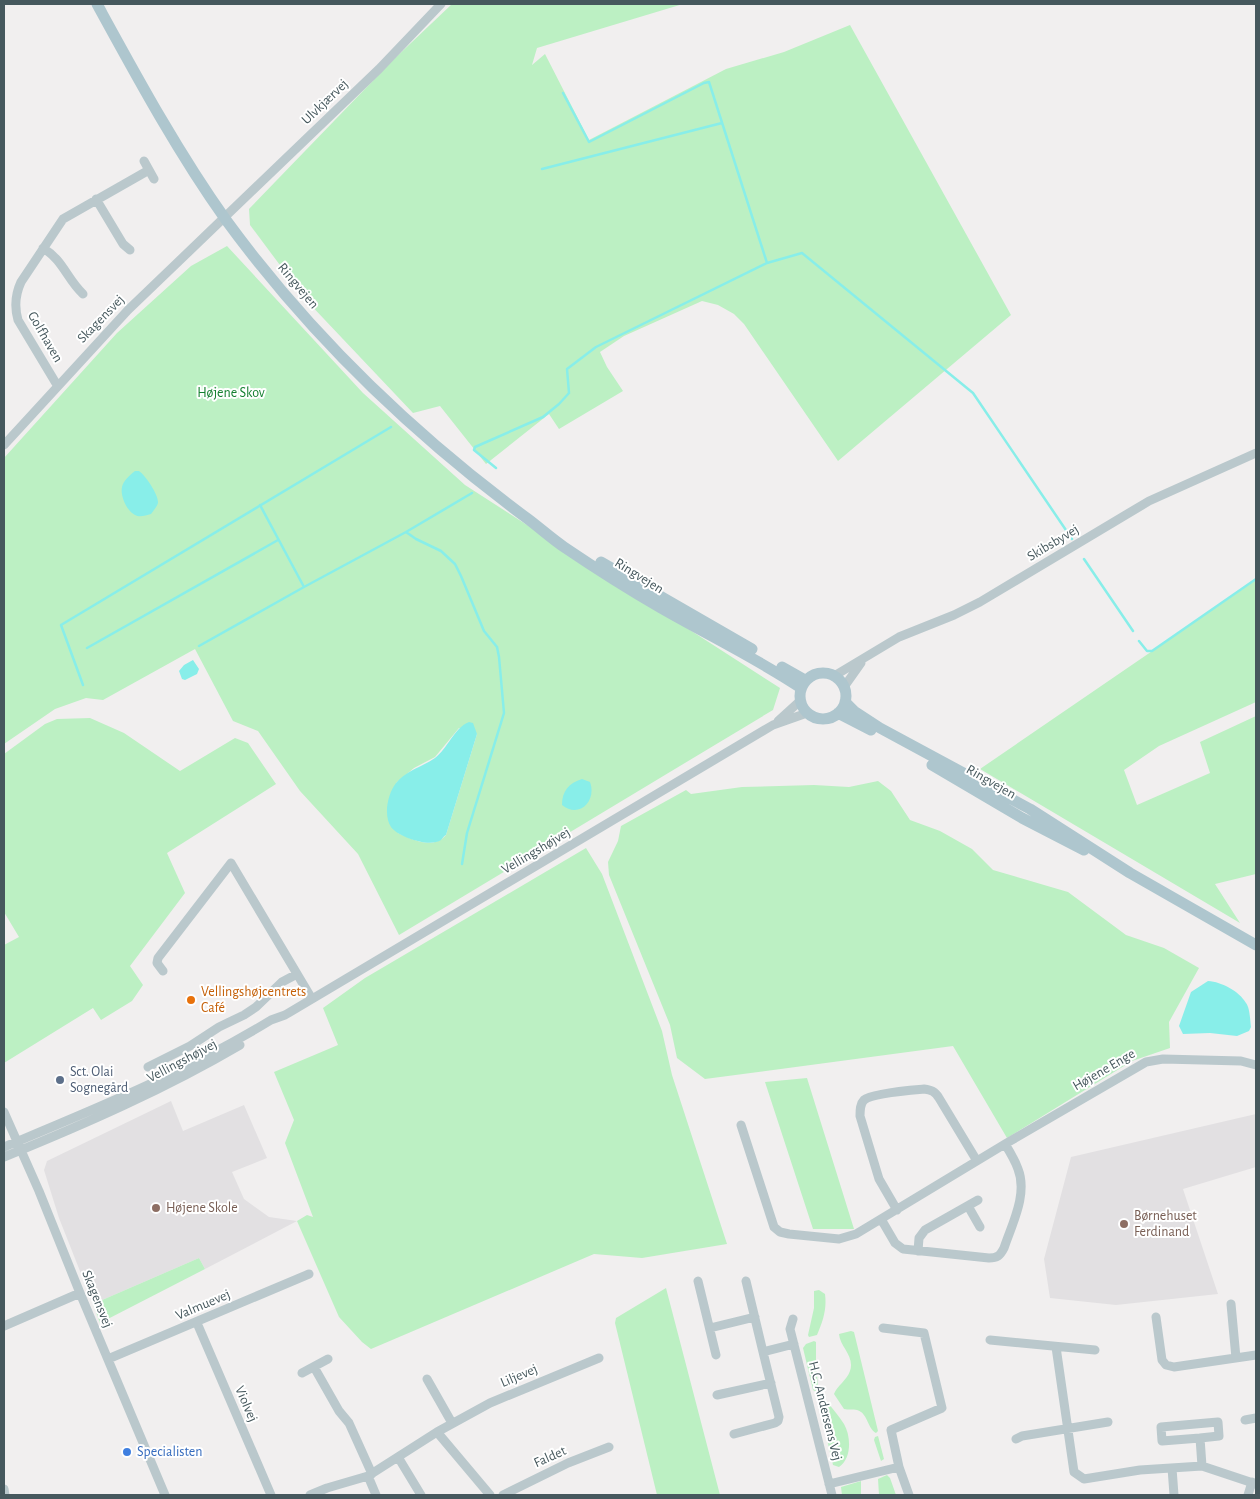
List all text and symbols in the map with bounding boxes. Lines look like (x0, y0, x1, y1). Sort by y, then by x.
street label: Ulvkjærvej (299, 77, 351, 127)
street label: Ringvejen (275, 261, 321, 311)
street label: Skagensvej (75, 292, 127, 346)
street label: Golfhaven (25, 309, 65, 365)
park label: Højene Skov (197, 386, 265, 400)
street label: Skibsbyvej (1025, 522, 1081, 564)
street label: Ringvejen (612, 556, 666, 596)
street label: Ringvejen (964, 762, 1018, 802)
street label: Vellingshøjvej (499, 825, 573, 877)
place label: Vellingshøjcentrets Café (201, 985, 306, 1015)
marker: Vellingshøjcentrets Café (185, 994, 197, 1006)
street label: Vellingshøjvej (145, 1037, 219, 1085)
street label: Højene Enge (1070, 1047, 1138, 1093)
place label: Sct. Olai Sognegård (70, 1065, 128, 1095)
marker: Sct. Olai Sognegård (54, 1074, 66, 1086)
place label: Højene Skole (166, 1201, 238, 1215)
marker: Højene Skole (150, 1202, 162, 1214)
place label: Børnehuset Ferdinand (1134, 1209, 1197, 1239)
marker: Børnehuset Ferdinand (1118, 1218, 1130, 1230)
street label: Skagensvej (79, 1268, 115, 1330)
street label: Valmuevej (174, 1287, 232, 1323)
street label: H.C. Andersens Vej (806, 1360, 844, 1462)
street label: Liljevej (498, 1362, 540, 1390)
street label: Violvej (232, 1384, 260, 1424)
street label: Faldet (532, 1444, 569, 1470)
place label: Specialisten (137, 1445, 202, 1459)
marker: Specialisten (121, 1446, 133, 1458)

